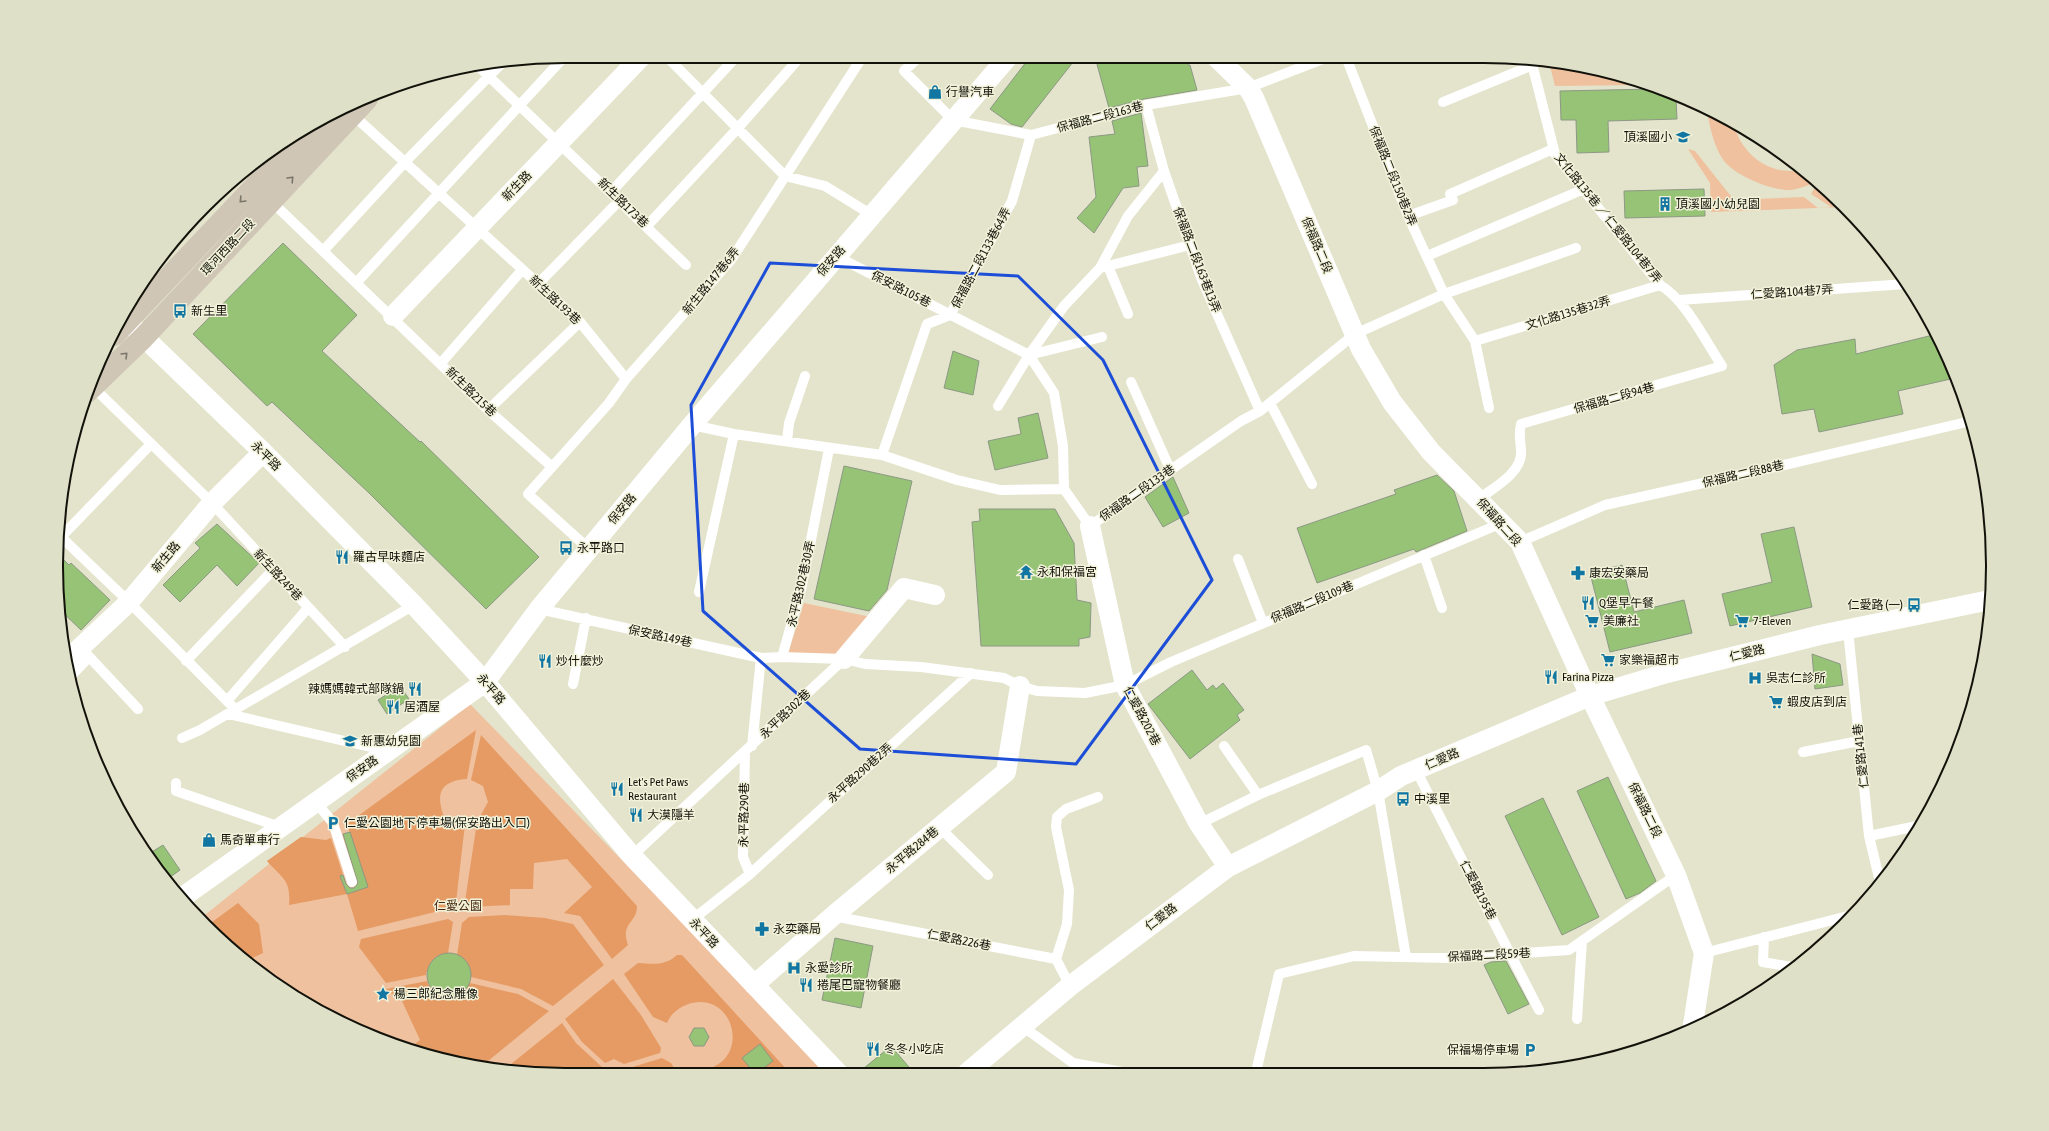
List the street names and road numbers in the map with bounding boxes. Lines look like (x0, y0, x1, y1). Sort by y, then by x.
street label: 保福路二段163巷 (1055, 99, 1145, 135)
street label: 保福路二段150巷2弄 (1367, 124, 1419, 228)
street label: 文化路135巷 ／ 仁愛路104巷7弄 (1551, 150, 1665, 286)
street label: 新生路 (499, 168, 535, 204)
street label: 新生路173巷 (595, 175, 651, 231)
street label: 保福路二段133巷64弄 (948, 205, 1014, 311)
street label: 保福路二段163巷13弄 (1170, 205, 1224, 315)
street label: 保福路二段 (1299, 215, 1335, 275)
street label: 環河西路二段 (198, 216, 258, 278)
street label: 保安路 (814, 243, 848, 279)
street label: 新生路147巷6弄 (680, 245, 742, 317)
street label: 保安路105巷 (869, 268, 933, 310)
street label: 新生路193巷 (526, 273, 584, 327)
street label: 仁愛路104巷7弄 (1750, 282, 1834, 302)
street label: 文化路135巷32弄 (1524, 293, 1612, 333)
street label: 新生路215巷 (443, 364, 499, 420)
street label: 保福路二段94巷 (1572, 380, 1656, 416)
street label: 永平路 (248, 438, 284, 474)
street label: 保福路二段88巷 (1701, 458, 1785, 490)
street label: 保福路二段133巷 (1097, 462, 1177, 524)
street label: 保安路 (605, 491, 639, 527)
street label: 保福路二段 (1474, 495, 1524, 549)
street label: 新生路 (149, 539, 183, 575)
street label: 永平路302巷30弄 (784, 539, 818, 629)
street label: 新生路249巷 (251, 546, 305, 604)
street label: 保福路二段109巷 (1268, 578, 1356, 626)
street label: 保安路149巷 (627, 622, 693, 650)
street label: 仁愛路 (1728, 642, 1766, 664)
street label: 永平路 (474, 671, 508, 707)
street label: 仁愛路202巷 (1121, 684, 1163, 748)
street label: 永平路302巷 (757, 686, 813, 742)
street label: 仁愛路141巷 (1851, 723, 1871, 789)
street label: 永平路290巷2弄 (825, 740, 895, 806)
street label: 仁愛路 (1423, 746, 1461, 772)
street label: 保安路 (343, 753, 381, 785)
street label: 保福路二段 (1626, 780, 1664, 840)
street label: 永平路290巷 (736, 782, 752, 848)
street label: 永平路284巷 (883, 824, 941, 876)
street label: 仁愛路195巷 (1457, 858, 1499, 922)
street label: 仁愛路 (1142, 901, 1180, 933)
street label: 永平路 (687, 915, 721, 951)
street label: 仁愛路226巷 (926, 927, 992, 953)
street label: 保福路二段59巷 (1447, 946, 1531, 964)

